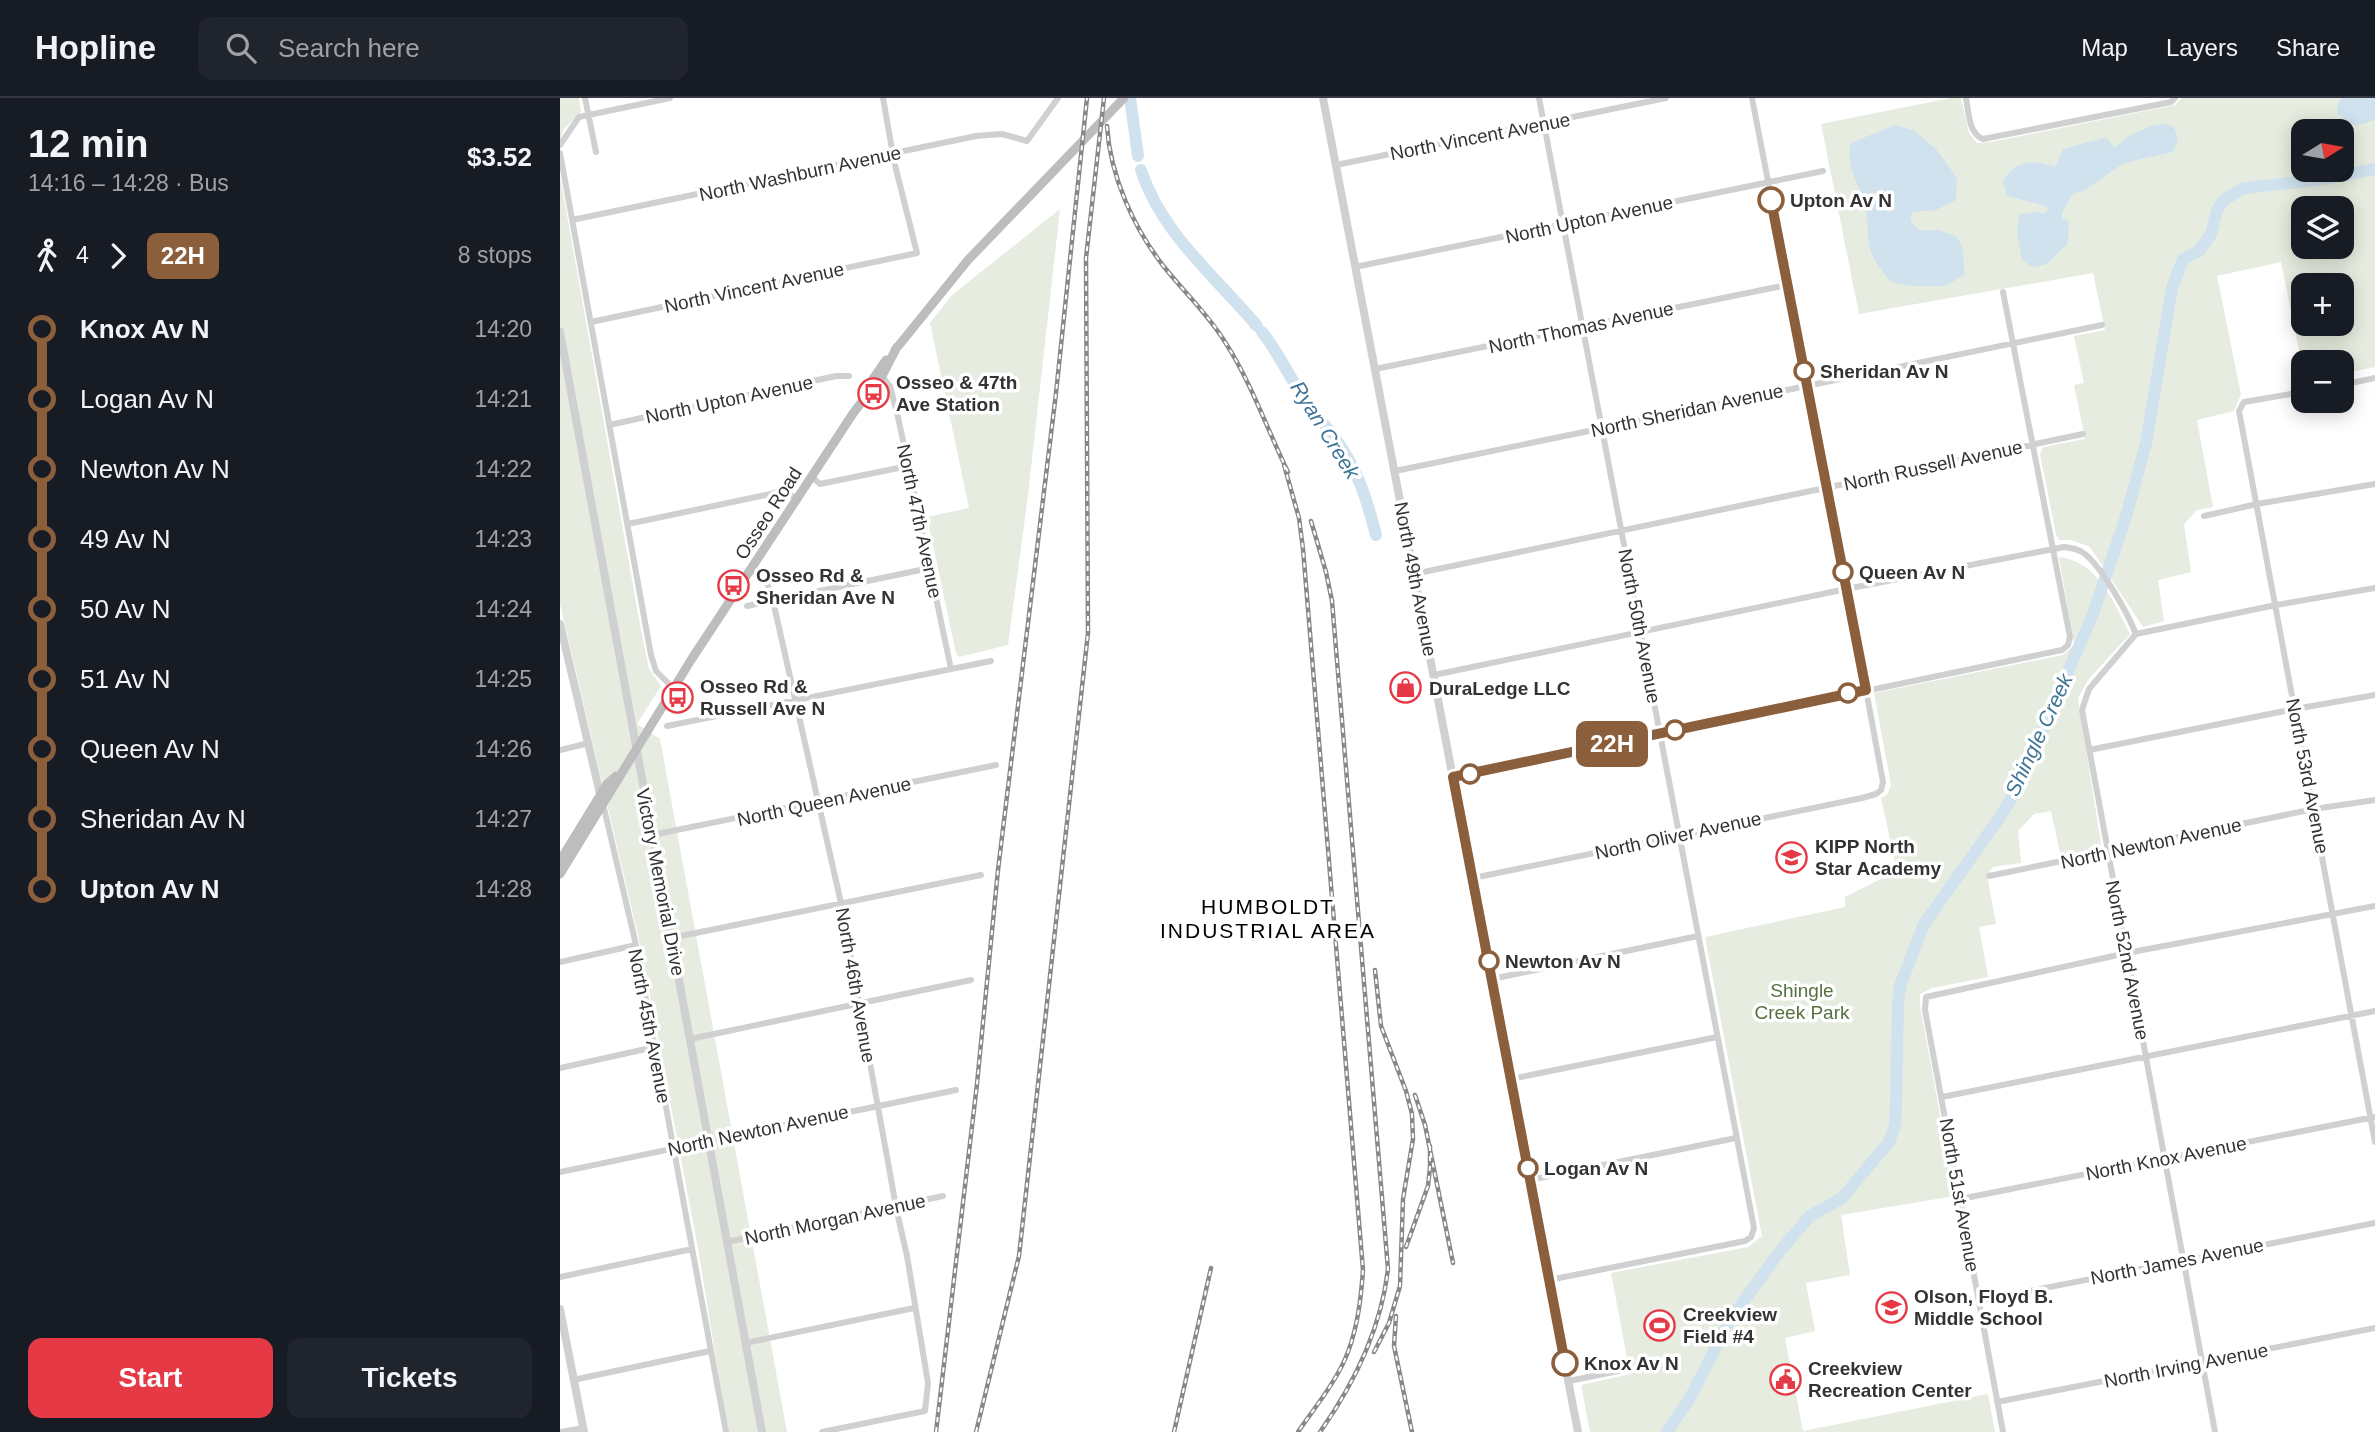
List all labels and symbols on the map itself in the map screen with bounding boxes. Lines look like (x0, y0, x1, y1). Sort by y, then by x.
street label: North Vincent Avenue (1388, 109, 1572, 164)
north arrow (2291, 119, 2354, 182)
street label: North Washburn Avenue (697, 142, 903, 205)
marker: Upton Av N (1758, 187, 1784, 213)
place label: Upton Av N (1790, 190, 1892, 211)
street label: North Upton Avenue (1503, 191, 1675, 248)
street label: North Vincent Avenue (662, 258, 846, 317)
street label: North Thomas Avenue (1487, 298, 1675, 357)
marker: Sheridan Av N (1794, 361, 1814, 381)
place label: Sheridan Av N (1820, 361, 1948, 382)
street label: North Upton Avenue (643, 371, 815, 428)
place label: Osseo & 47th Ave Station (896, 372, 1017, 415)
bus stop icon: Osseo & 47th Ave Station (856, 376, 890, 410)
water label: Ryan Creek (1286, 377, 1365, 484)
street label: North Sheridan Avenue (1589, 380, 1785, 441)
street label: North Russell Avenue (1842, 436, 2024, 495)
street label: North 47th Avenue (893, 442, 946, 600)
street label: Osseo Road (731, 463, 806, 563)
street label: North 49th Avenue (1390, 500, 1441, 658)
street label: North 50th Avenue (1614, 547, 1665, 705)
marker: Queen Av N (1833, 562, 1853, 582)
place label: Queen Av N (1859, 562, 1965, 583)
place label: Osseo Rd & Sheridan Ave N (756, 565, 895, 608)
bus stop icon: Osseo Rd & Sheridan Ave N (716, 569, 750, 603)
water label: Shingle Creek (2000, 669, 2077, 799)
shop icon: DuraLedge LLC (1389, 671, 1423, 705)
place label: Osseo Rd & Russell Ave N (700, 676, 825, 719)
place label: DuraLedge LLC (1429, 678, 1571, 699)
bus stop icon: Osseo Rd & Russell Ave N (660, 680, 694, 714)
unlabelled marker (1838, 683, 1858, 703)
street label: North 53rd Avenue (2282, 696, 2333, 856)
unlabelled marker (1665, 720, 1685, 740)
line badge: 22H (1572, 721, 1652, 767)
unlabelled marker (1460, 764, 1480, 784)
street label: North Queen Avenue (735, 773, 913, 830)
street label: Victory Memorial Drive (632, 786, 689, 978)
street label: North Oliver Avenue (1593, 808, 1763, 863)
street label: North Newton Avenue (2059, 814, 2244, 873)
place label: KIPP North Star Academy (1815, 836, 1941, 879)
school or university icon: KIPP North Star Academy (1775, 840, 1809, 874)
street label: North 52nd Avenue (2102, 878, 2153, 1042)
district label: HUMBOLDT INDUSTRIAL AREA (1160, 895, 1376, 942)
street label: North 46th Avenue (832, 906, 879, 1064)
street label: North 45th Avenue (624, 947, 675, 1105)
marker: Newton Av N (1479, 951, 1499, 971)
place label: Newton Av N (1505, 951, 1621, 972)
park label: Shingle Creek Park (1754, 980, 1850, 1023)
street label: North Newton Avenue (666, 1101, 851, 1160)
street label: North 51st Avenue (1936, 1116, 1983, 1274)
street label: North Knox Avenue (2084, 1133, 2248, 1184)
marker: Logan Av N (1518, 1158, 1538, 1178)
place label: Logan Av N (1544, 1158, 1648, 1179)
street label: North Morgan Avenue (743, 1190, 928, 1249)
street label: North James Avenue (2089, 1234, 2265, 1289)
place label: Olson, Floyd B. Middle School (1914, 1286, 2053, 1329)
school or university icon: Olson, Floyd B. Middle School (1874, 1290, 1908, 1324)
place label: Creekview Field #4 (1683, 1304, 1777, 1347)
sports icon: Creekview Field #4 (1643, 1308, 1677, 1342)
street label: North Irving Avenue (2102, 1339, 2270, 1392)
marker: Knox Av N (1552, 1350, 1578, 1376)
place label: Knox Av N (1584, 1353, 1679, 1374)
place label: Creekview Recreation Center (1808, 1358, 1972, 1401)
public building icon: Creekview Recreation Center (1768, 1362, 1802, 1396)

